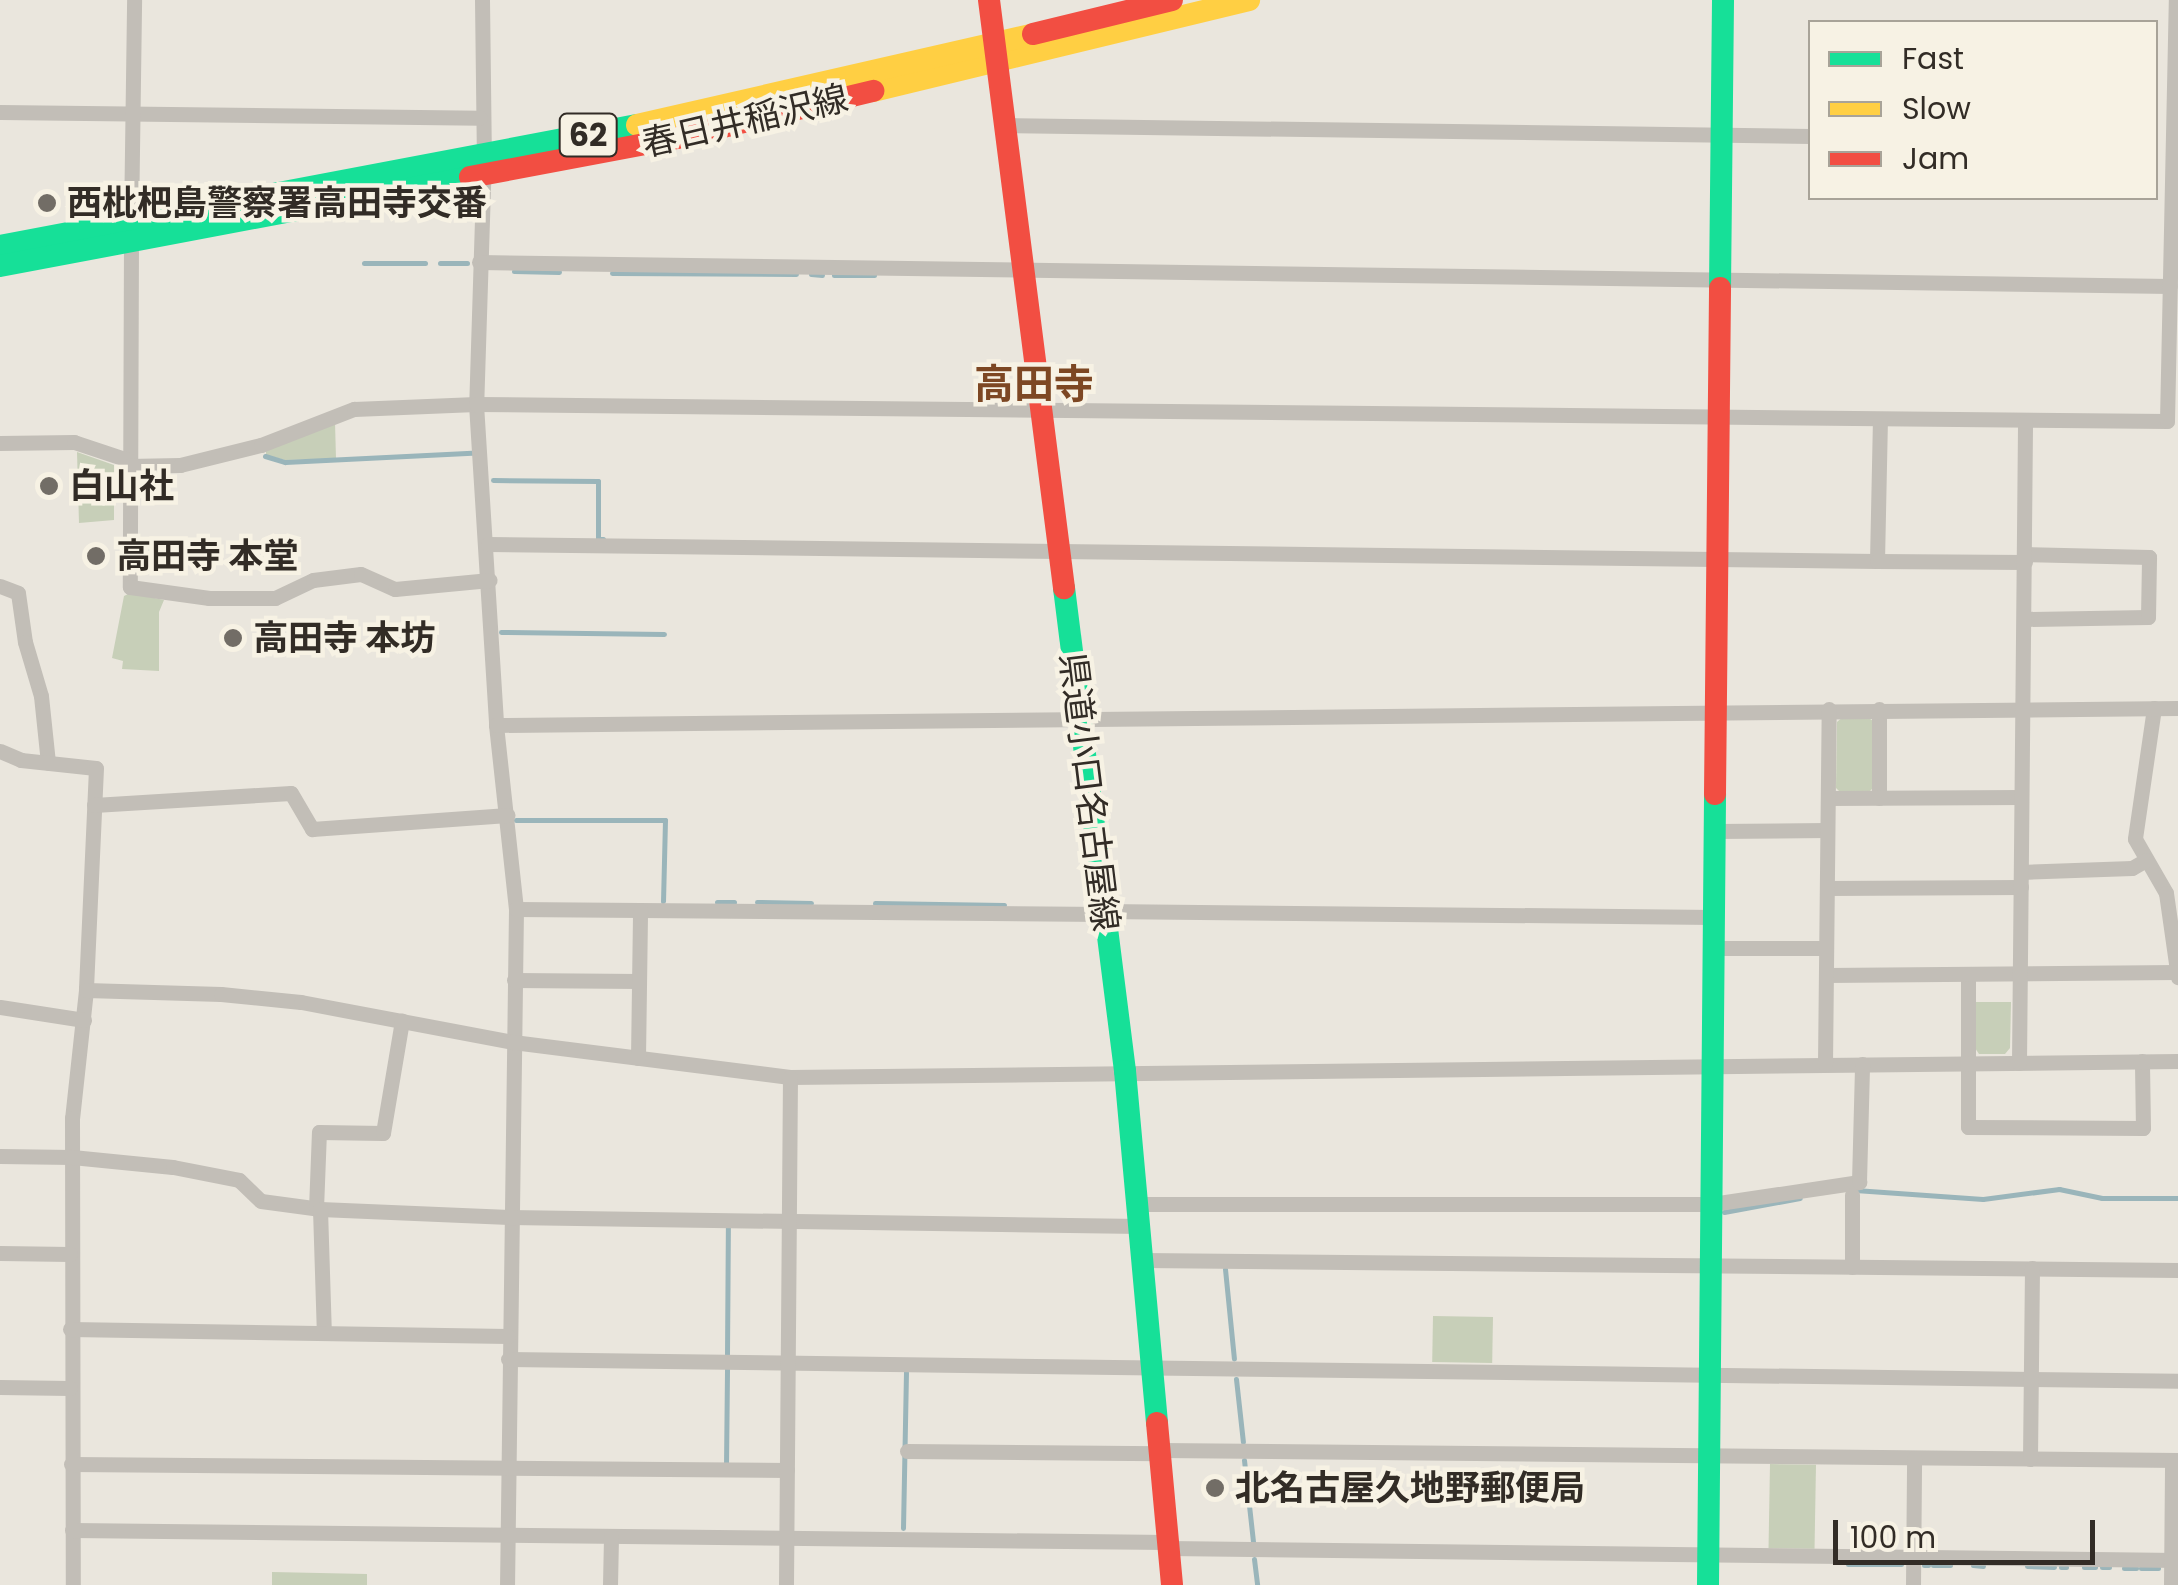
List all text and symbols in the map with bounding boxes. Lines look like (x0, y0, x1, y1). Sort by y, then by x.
legend (1808, 20, 2158, 200)
text: Fast (1902, 37, 1964, 80)
street label: 春日井稲沢線 (638, 77, 852, 165)
text: Slow (1902, 87, 1971, 130)
road number: 62 (558, 108, 618, 162)
text: Jam (1902, 137, 1969, 180)
place label: 西枇杷島警察署高田寺交番 (67, 182, 487, 224)
marker: 西枇杷島警察署高田寺交番 (36, 192, 58, 214)
district label: 高田寺 (974, 360, 1094, 408)
place label: 白山社 (69, 465, 174, 507)
marker: 白山社 (38, 475, 60, 497)
place label: 高田寺 本堂 (116, 535, 298, 577)
marker: 高田寺 本堂 (85, 545, 107, 567)
place label: 高田寺 本坊 (253, 617, 435, 659)
marker: 高田寺 本坊 (222, 627, 244, 649)
street label: 県道小口名古屋線 (1051, 650, 1127, 934)
place label: 北名古屋久地野郵便局 (1235, 1467, 1585, 1509)
marker: 北名古屋久地野郵便局 (1204, 1477, 1226, 1499)
scale bar (1838, 1500, 2100, 1562)
text: 100 m (1850, 1516, 1936, 1559)

